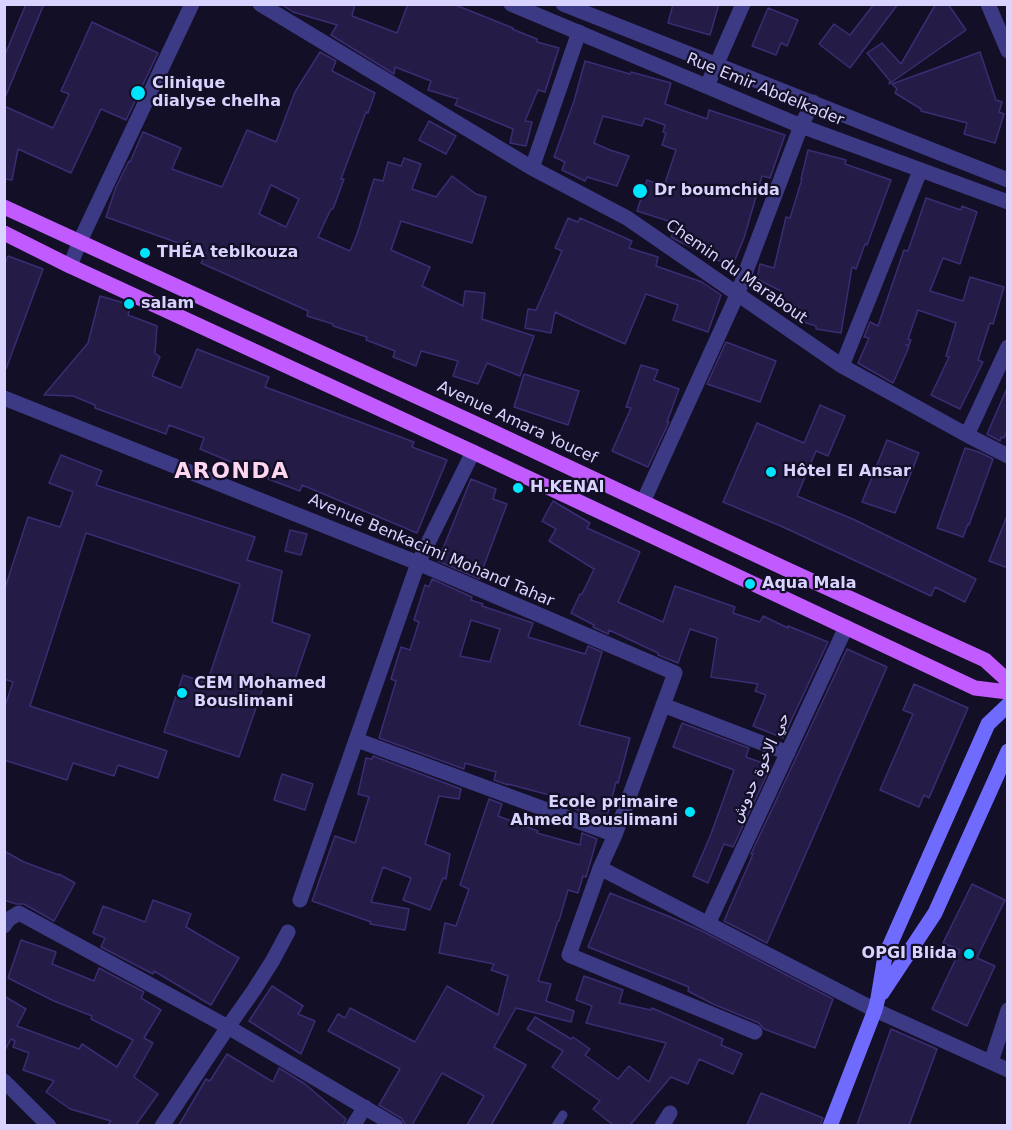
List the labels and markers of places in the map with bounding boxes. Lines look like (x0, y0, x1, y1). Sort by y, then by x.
place label: Clinique dialyse chelha (152, 74, 281, 112)
marker: Clinique dialyse chelha (129, 84, 147, 102)
place label: Dr boumchida (654, 181, 780, 201)
marker: Dr boumchida (631, 182, 649, 200)
place label: THÉA teblkouza (157, 243, 298, 263)
marker: THÉA teblkouza (138, 246, 152, 260)
place label: salam (141, 294, 194, 314)
marker: salam (122, 297, 136, 311)
place label: Hôtel El Ansar (783, 462, 911, 482)
marker: Hôtel El Ansar (764, 465, 778, 479)
place label: H.KENAI (530, 478, 605, 498)
marker: H.KENAI (511, 481, 525, 495)
place label: Aqua Mala (762, 574, 857, 594)
marker: Aqua Mala (743, 577, 757, 591)
place label: CEM Mohamed Bouslimani (194, 674, 326, 712)
marker: CEM Mohamed Bouslimani (175, 686, 189, 700)
place label: Ecole primaire Ahmed Bouslimani (510, 793, 678, 831)
marker: Ecole primaire Ahmed Bouslimani (683, 805, 697, 819)
place label: OPGI Blida (862, 944, 957, 964)
marker: OPGI Blida (962, 947, 976, 961)

